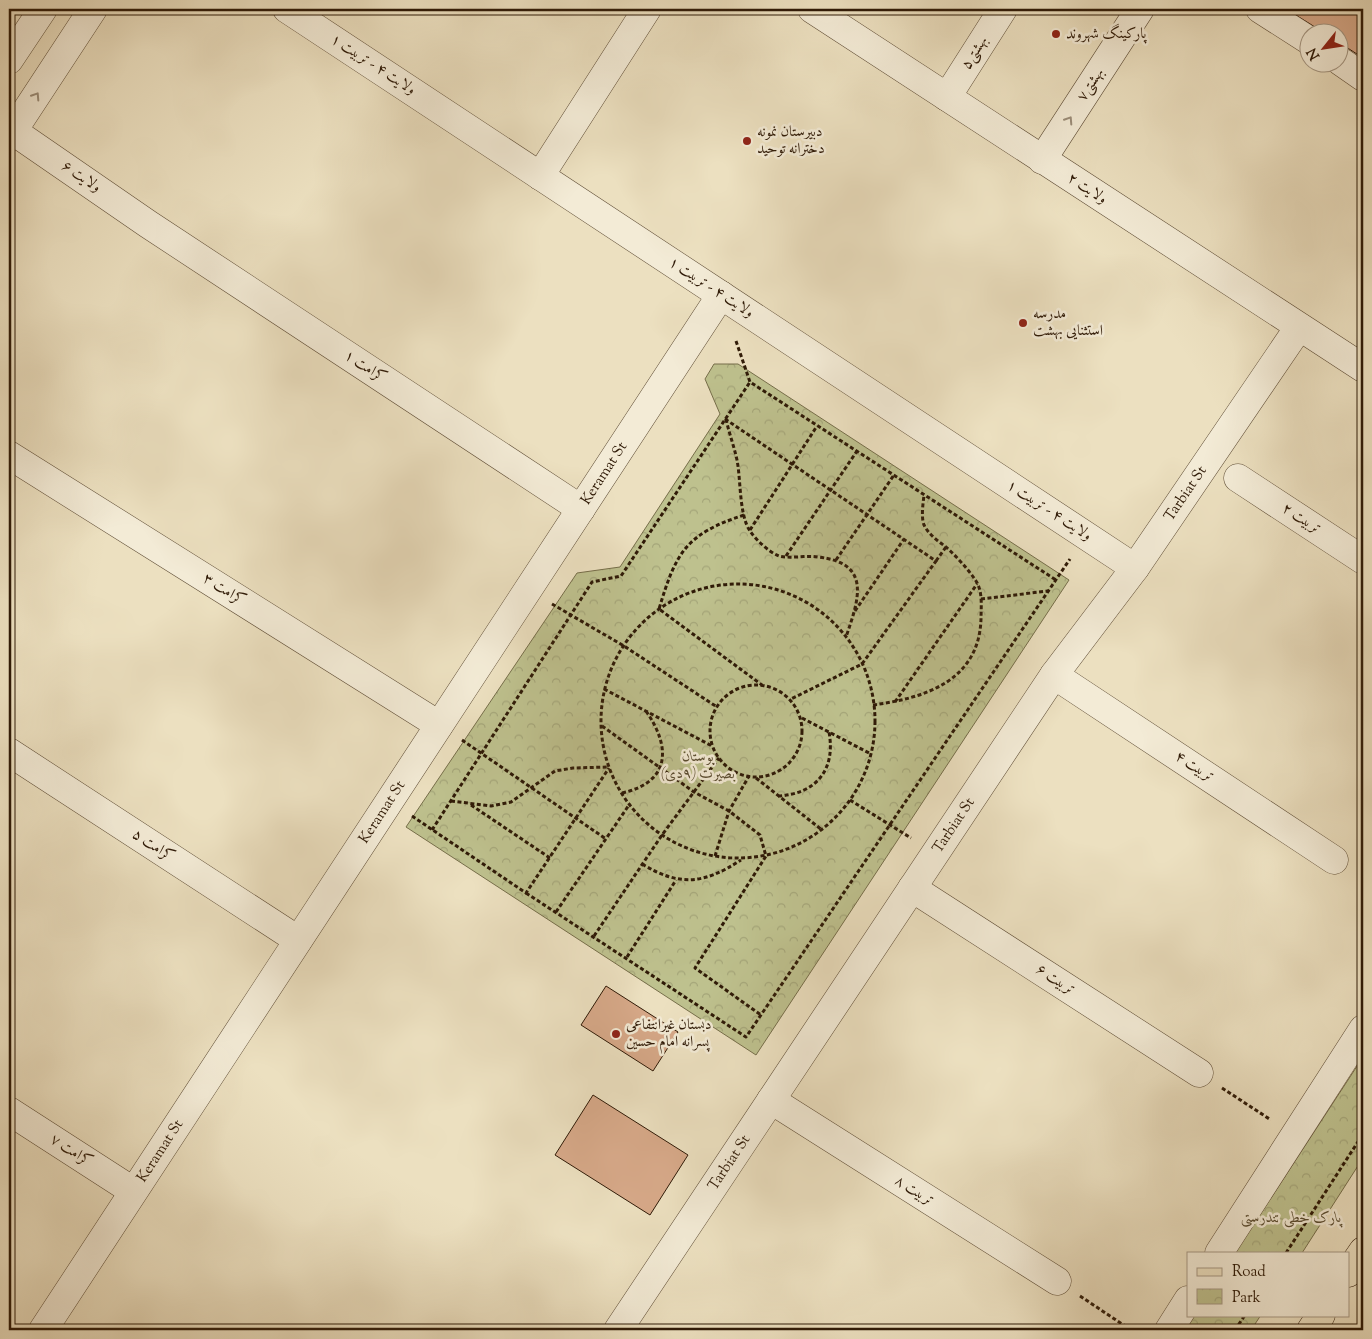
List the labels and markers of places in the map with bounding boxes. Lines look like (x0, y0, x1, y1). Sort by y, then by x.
place label: پارکینگ شهروند (1066, 23, 1148, 45)
marker: پارکینگ شهروند (1050, 28, 1062, 40)
place label: دبیرستان نمونه دخترانه توحید (757, 122, 825, 160)
marker: دبیرستان نمونه دخترانه توحید (741, 135, 753, 147)
place label: مدرسه استثنایی بهشت (1033, 304, 1103, 342)
marker: مدرسه استثنایی بهشت (1017, 317, 1029, 329)
place label: دبستان غیرانتفاعی پسرانه امام حسین (626, 1015, 711, 1054)
marker: دبستان غیرانتفاعی پسرانه امام حسین (610, 1028, 622, 1040)

